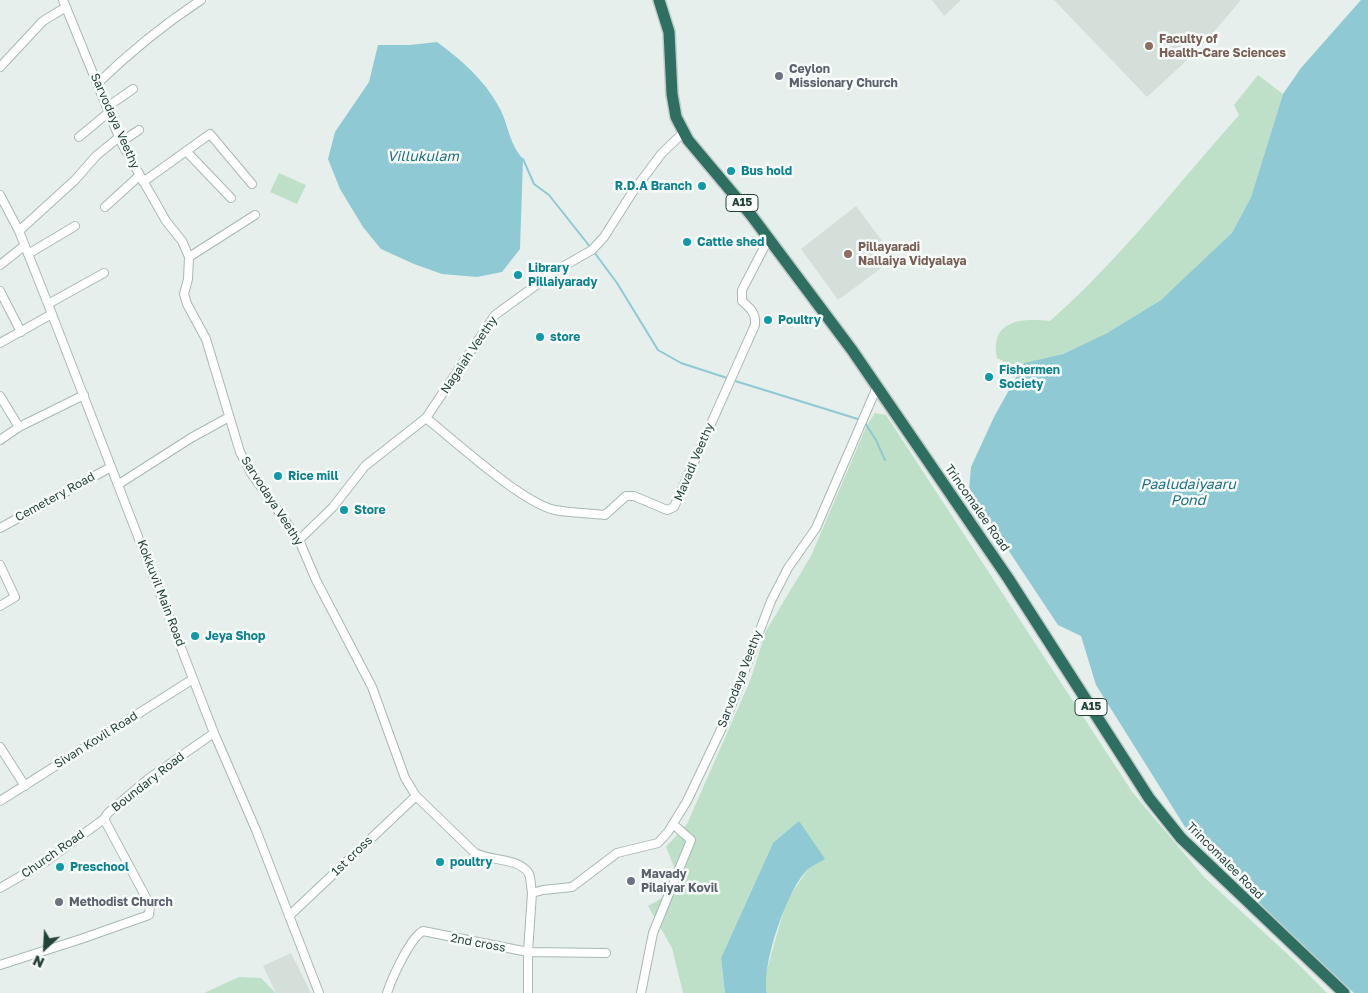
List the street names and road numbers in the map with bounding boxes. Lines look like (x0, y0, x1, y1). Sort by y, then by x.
street label: Sarvodaya Veethy (87, 71, 143, 171)
road number: A15 (726, 194, 758, 212)
street label: Nagaiah Veethy (438, 314, 500, 396)
street label: Mavadi Veethy (671, 421, 717, 503)
street label: Sarvodaya Veethy (238, 454, 306, 548)
street label: Trincomalee Road (942, 462, 1012, 554)
street label: Cemetery Road (13, 469, 97, 525)
street label: Kokkuvil Main Road (134, 538, 188, 648)
street label: Sarvodaya Veethy (715, 628, 765, 730)
road number: A15 (1075, 699, 1107, 716)
street label: Sivan Kovil Road (52, 709, 140, 771)
street label: Boundary Road (109, 749, 187, 815)
street label: Trincomalee Road (1184, 820, 1266, 902)
street label: Church Road (19, 827, 87, 881)
street label: 1st cross (329, 833, 375, 879)
street label: 2nd cross (449, 931, 507, 955)

